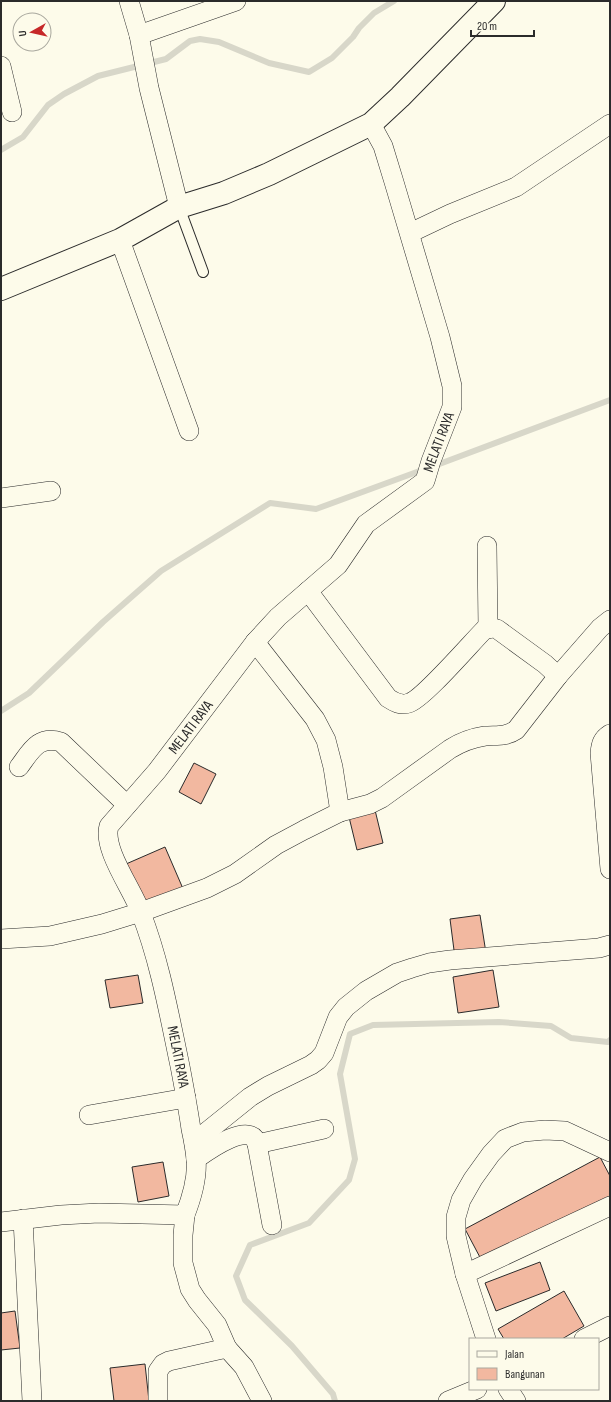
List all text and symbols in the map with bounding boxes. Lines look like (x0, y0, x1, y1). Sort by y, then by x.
north arrow (12, 12, 52, 52)
scale bar (471, 12, 534, 38)
text: 20 m (477, 19, 497, 34)
text: U (16, 29, 29, 37)
street label: MELATI RAYA (419, 409, 459, 474)
street label: MELATI RAYA (164, 696, 217, 758)
street label: MELATI RAYA (163, 1024, 193, 1090)
legend (469, 1338, 599, 1390)
text: Jalan (504, 1347, 524, 1362)
text: Bangunan (505, 1367, 545, 1382)

